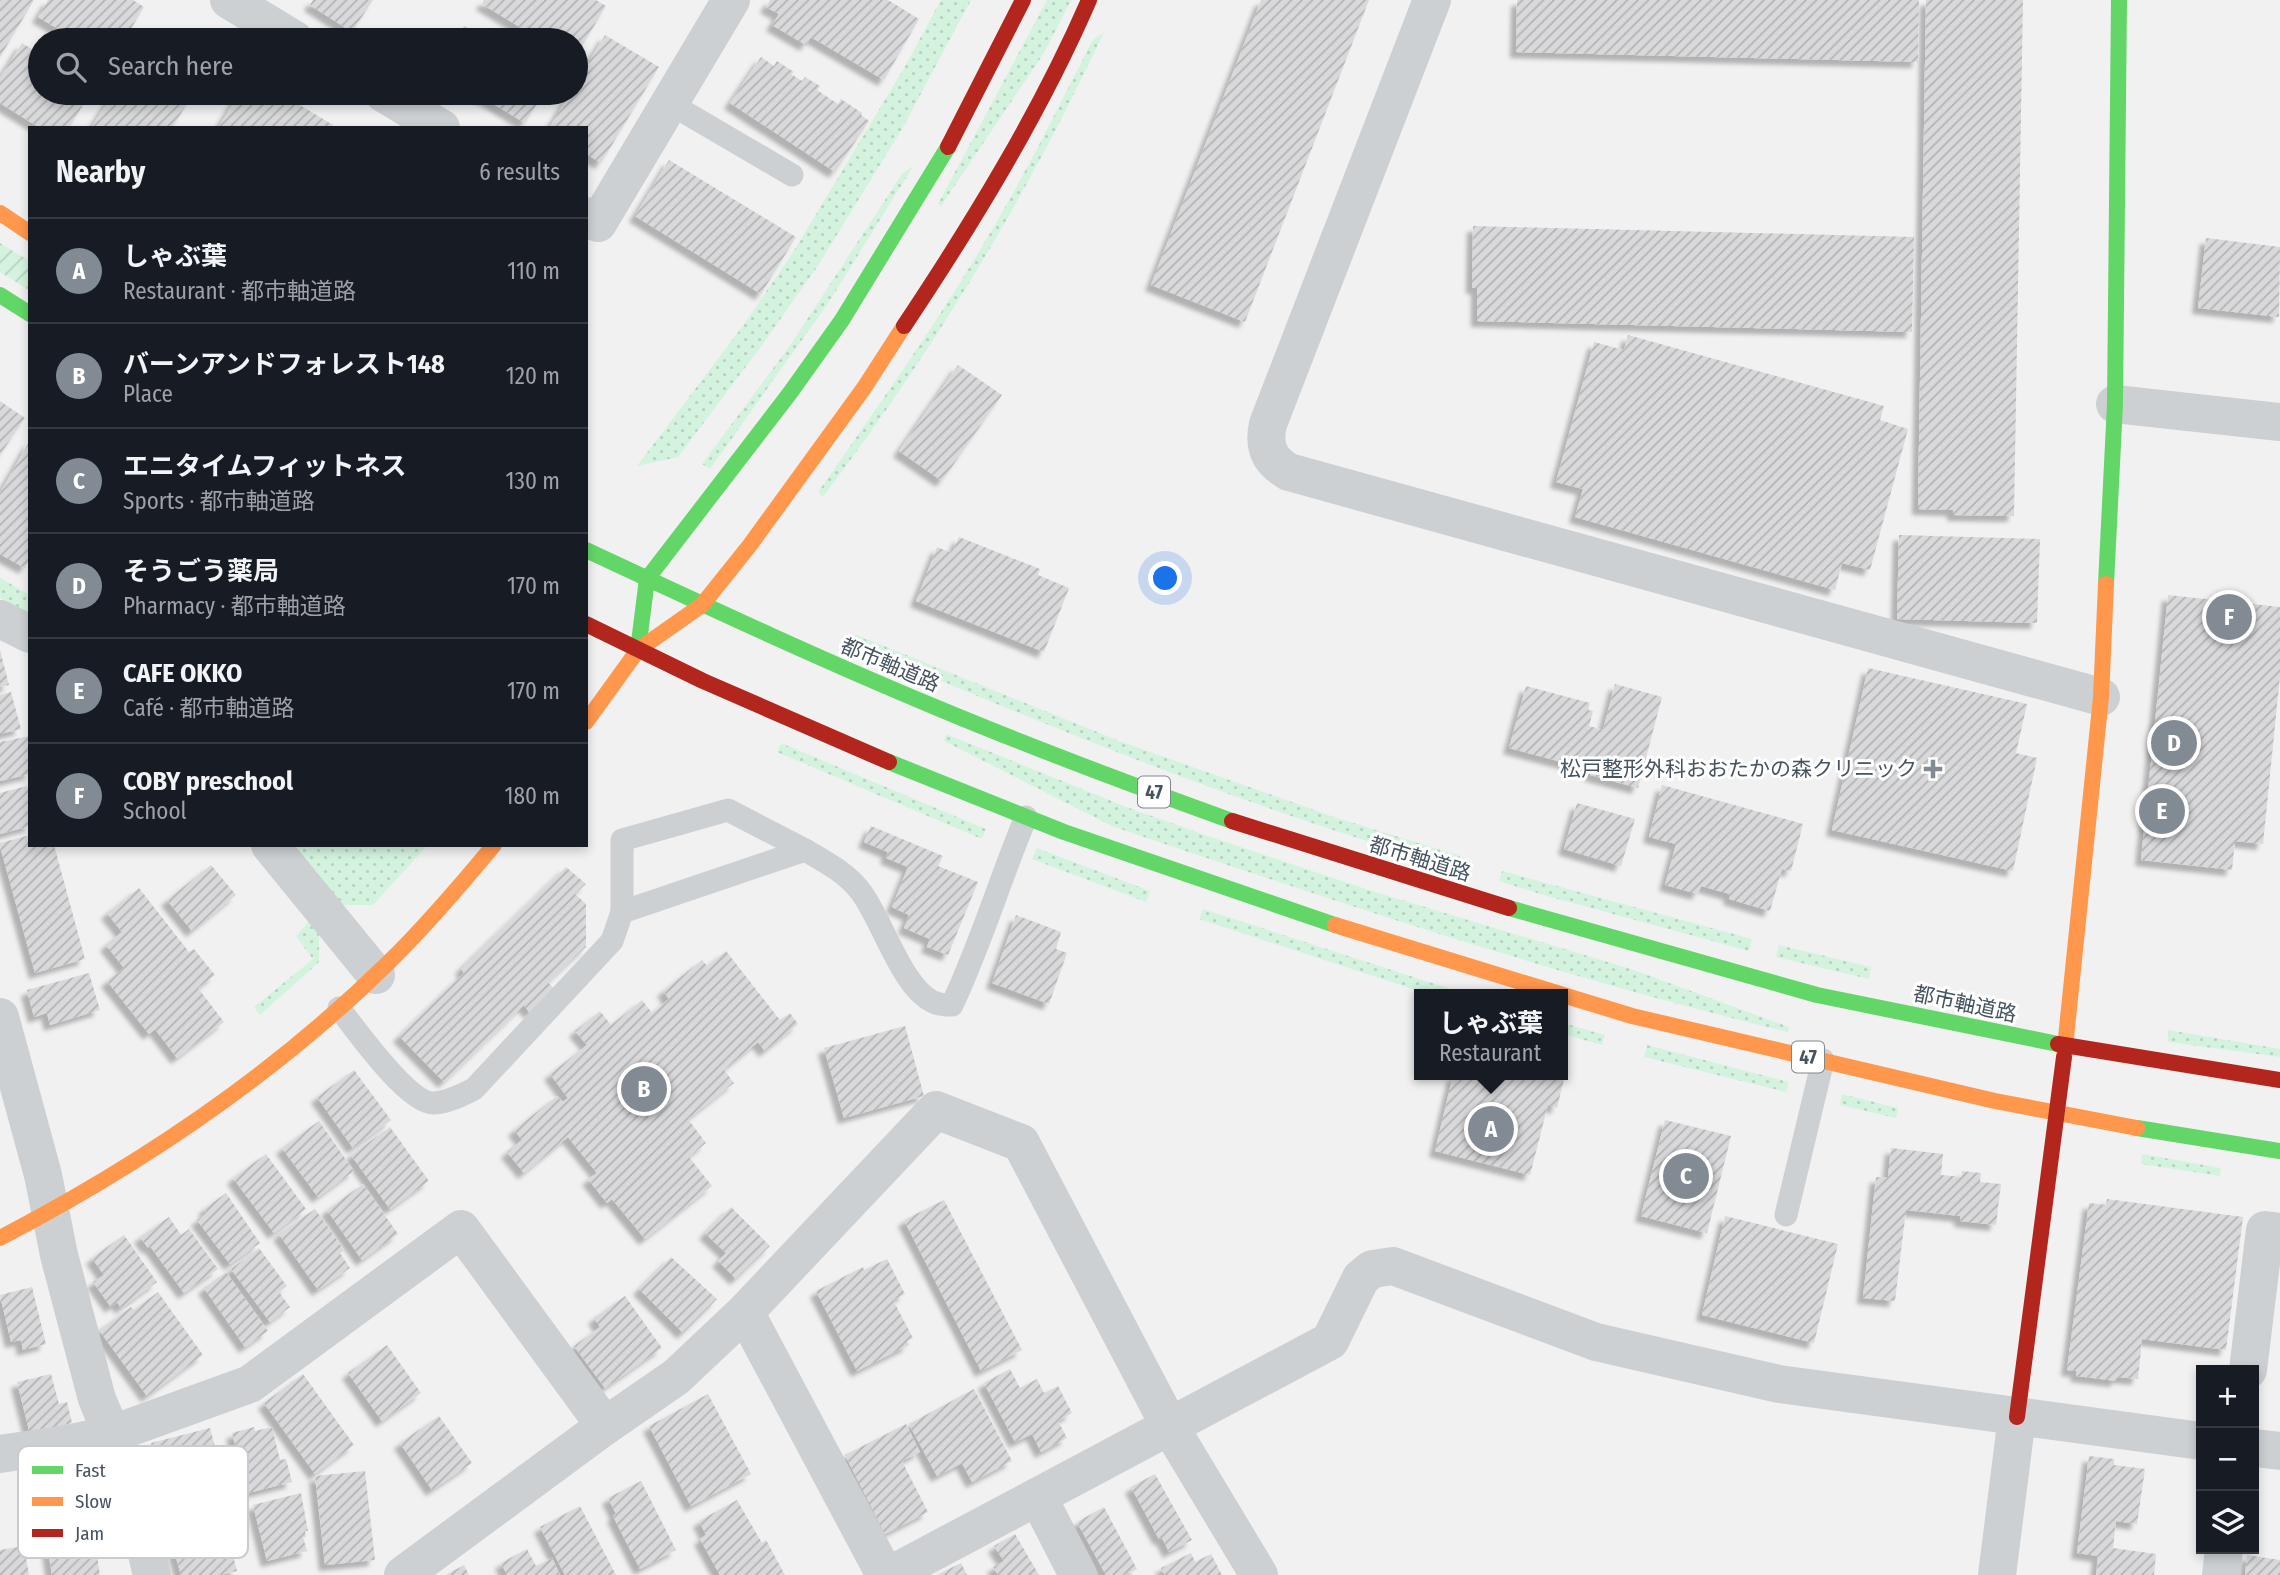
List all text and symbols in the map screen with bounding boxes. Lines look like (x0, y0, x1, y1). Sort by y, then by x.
search box (28, 28, 588, 105)
icon: search (52, 48, 90, 86)
text: Search here (108, 51, 233, 82)
text: Nearby (56, 154, 145, 190)
text: 6 results (479, 158, 560, 186)
text: しゃぶ葉 (123, 241, 227, 272)
text: A (73, 257, 85, 285)
text: 110 m (507, 257, 560, 285)
text: Restaurant · 都市軸道路 (123, 277, 356, 305)
text: バーンアンドフォレスト148 (123, 349, 445, 380)
text: B (73, 362, 85, 390)
text: 120 m (506, 362, 560, 390)
text: Place (123, 380, 173, 408)
text: エニタイムフィットネス (123, 451, 406, 482)
text: C (73, 467, 85, 495)
text: 130 m (506, 467, 560, 495)
text: Sports · 都市軸道路 (123, 487, 315, 515)
text: そうごう薬局 (123, 556, 279, 587)
your location (1148, 561, 1182, 595)
text: D (72, 572, 86, 600)
text: 170 m (507, 572, 560, 600)
pin: F (2206, 591, 2252, 643)
text: Pharmacy · 都市軸道路 (123, 592, 346, 620)
street label: 都市軸道路 (837, 633, 943, 697)
text: CAFE OKKO (123, 658, 242, 689)
text: E (74, 677, 84, 705)
text: 170 m (507, 677, 560, 705)
text: Café · 都市軸道路 (123, 694, 295, 722)
pin: D (2151, 717, 2197, 769)
place label: 松戸整形外科おおたかの森クリニック (1560, 756, 1917, 782)
marker: 松戸整形外科おおたかの森クリニック (1923, 759, 1943, 779)
text: COBY preschool (123, 766, 293, 797)
road number: 47 (1138, 776, 1170, 807)
text: F (74, 782, 84, 810)
text: 180 m (504, 782, 560, 810)
pin: E (2139, 785, 2185, 837)
text: School (123, 797, 187, 825)
street label: 都市軸道路 (1366, 831, 1474, 887)
street label: 都市軸道路 (1911, 980, 2019, 1028)
popup (1414, 989, 1568, 1080)
text: しゃぶ葉 (1439, 1008, 1543, 1039)
text: Restaurant (1439, 1039, 1541, 1067)
road number: 47 (1792, 1042, 1824, 1072)
pin: B (621, 1063, 667, 1115)
pin: A (1468, 1103, 1514, 1155)
pin: C (1663, 1150, 1709, 1202)
map controls (2196, 1365, 2259, 1554)
button: + (2196, 1365, 2259, 1428)
button: − (2196, 1428, 2259, 1491)
legend (18, 1446, 248, 1558)
text: Fast (75, 1459, 106, 1482)
text: Slow (75, 1490, 112, 1513)
button: layers (2196, 1491, 2259, 1554)
text: Jam (75, 1522, 104, 1545)

